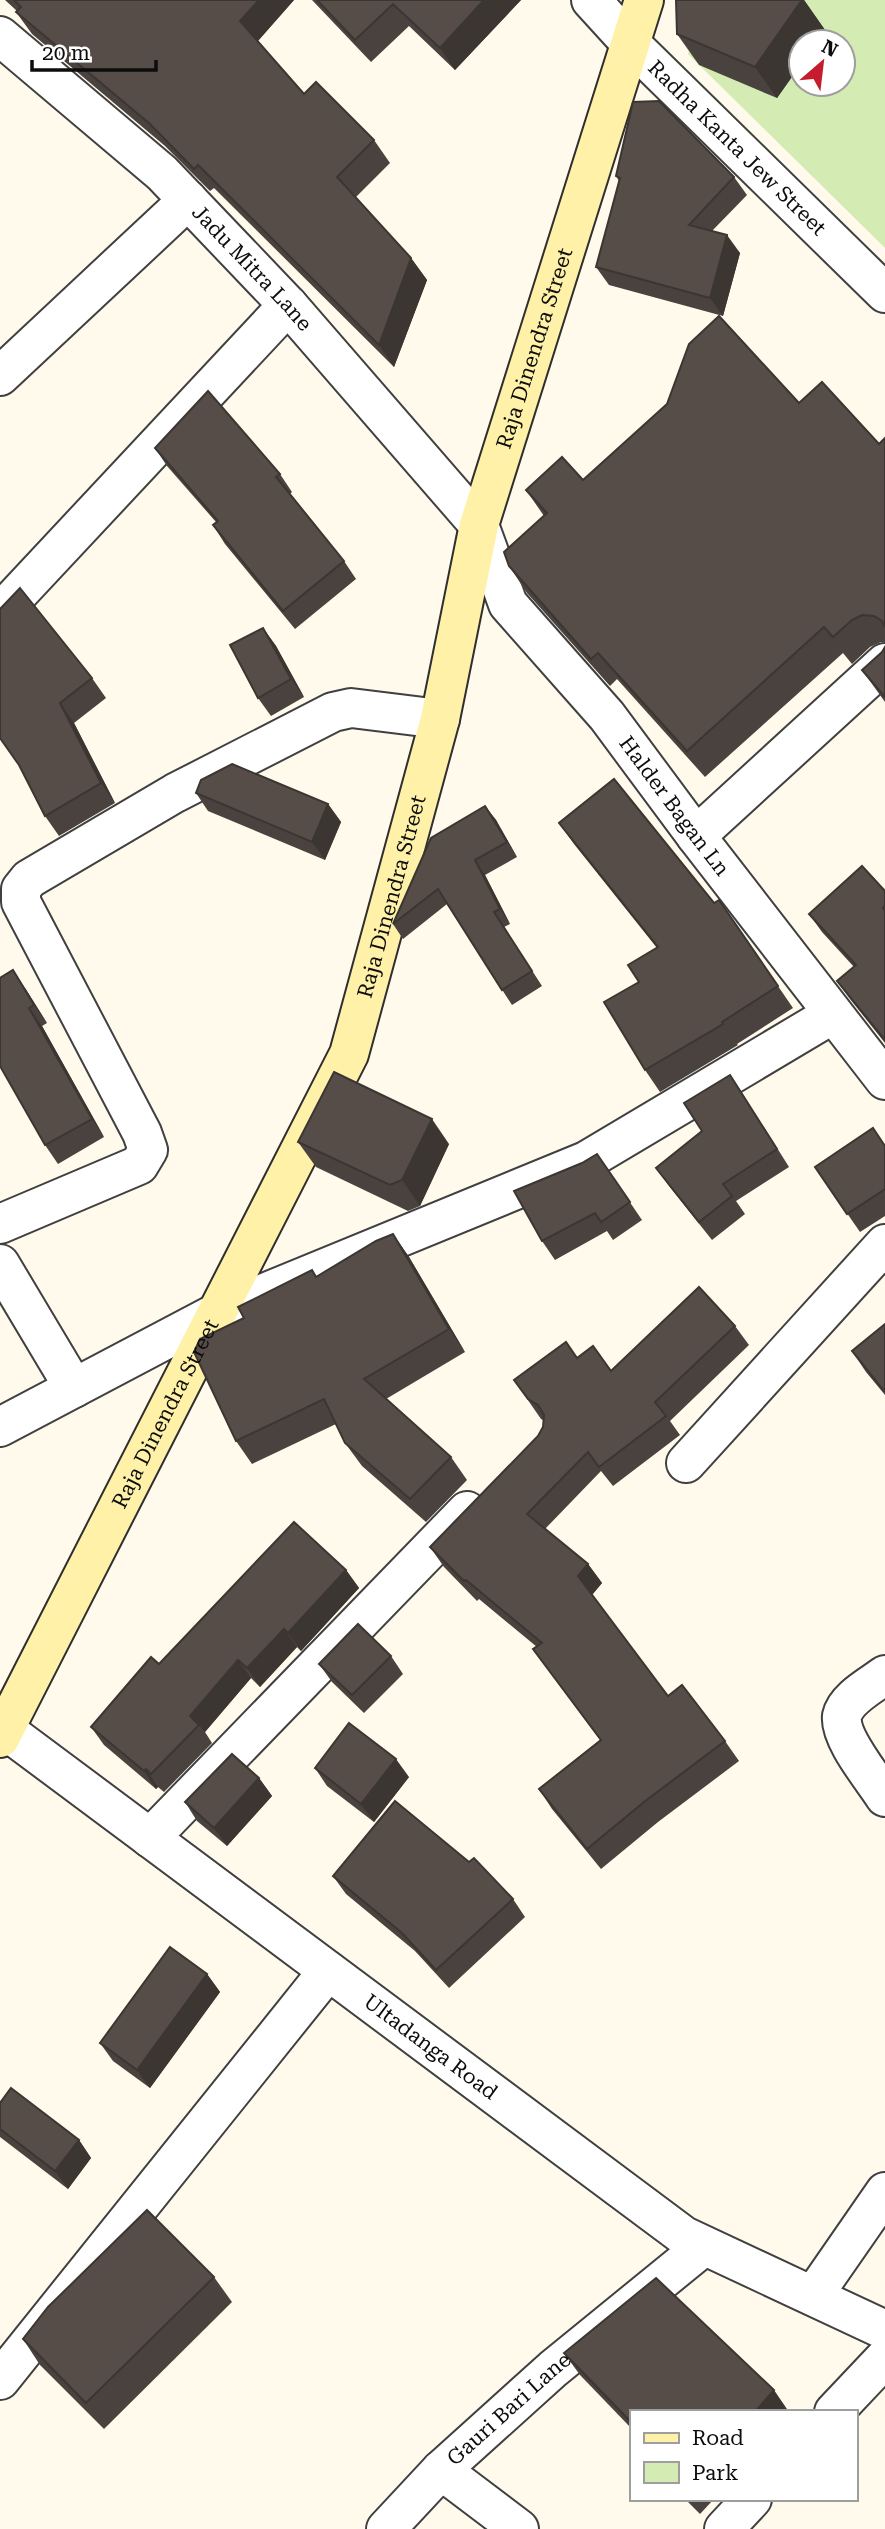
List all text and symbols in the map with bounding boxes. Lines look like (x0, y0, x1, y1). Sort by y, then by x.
scale bar (32, 28, 156, 72)
north arrow (787, 28, 857, 98)
text: N (818, 35, 842, 62)
text: 20 m (42, 41, 90, 65)
street label: Radha Kanta Jew Street (643, 56, 831, 241)
street label: Jadu Mitra Lane (187, 200, 317, 336)
street label: Raja Dinendra Street (492, 245, 577, 452)
street label: Halder Bagan Ln (614, 732, 735, 881)
street label: Raja Dinendra Street (353, 792, 431, 1001)
street label: Raja Dinendra Street (107, 1315, 224, 1512)
street label: Ultadanga Road (359, 1989, 503, 2105)
street label: Gauri Bari Lane (442, 2348, 575, 2470)
legend (630, 2410, 857, 2501)
text: Road (692, 2426, 744, 2450)
text: Park (692, 2461, 738, 2485)

